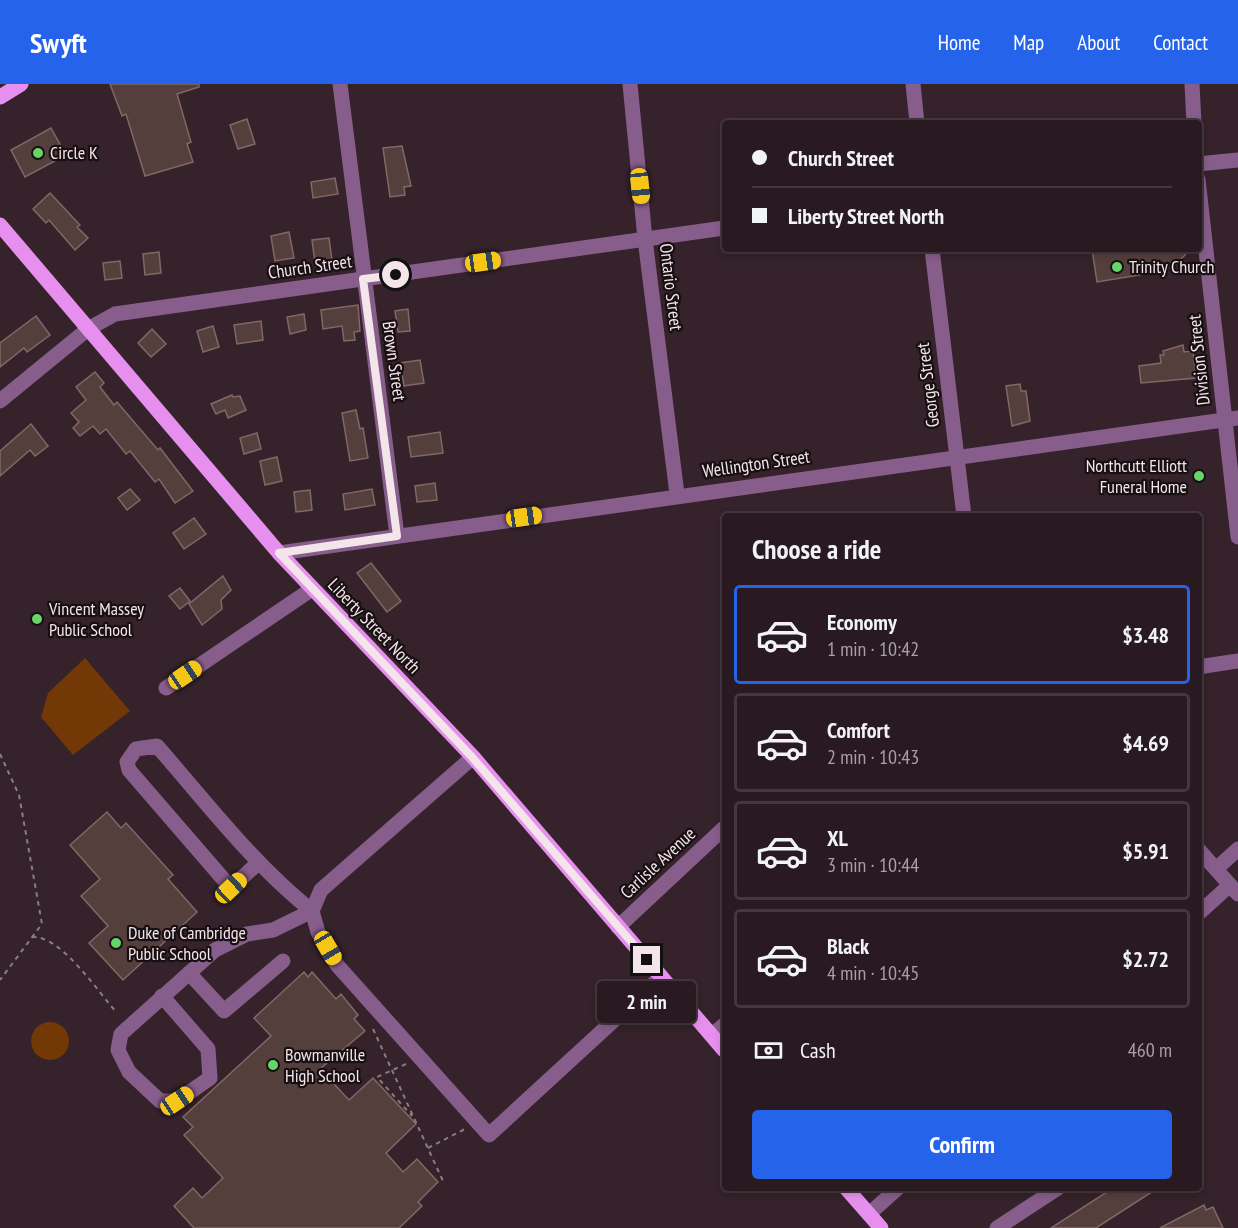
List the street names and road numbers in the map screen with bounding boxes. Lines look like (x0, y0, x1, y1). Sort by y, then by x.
street label: Ontario Street (655, 242, 688, 332)
street label: Church Street (267, 249, 353, 284)
street label: Division Street (1182, 314, 1215, 407)
street label: Brown Street (377, 319, 412, 402)
street label: George Street (911, 341, 944, 429)
street label: Wellington Street (701, 445, 811, 482)
street label: Liberty Street North (323, 573, 426, 678)
street label: Carlisle Avenue (615, 822, 700, 903)

